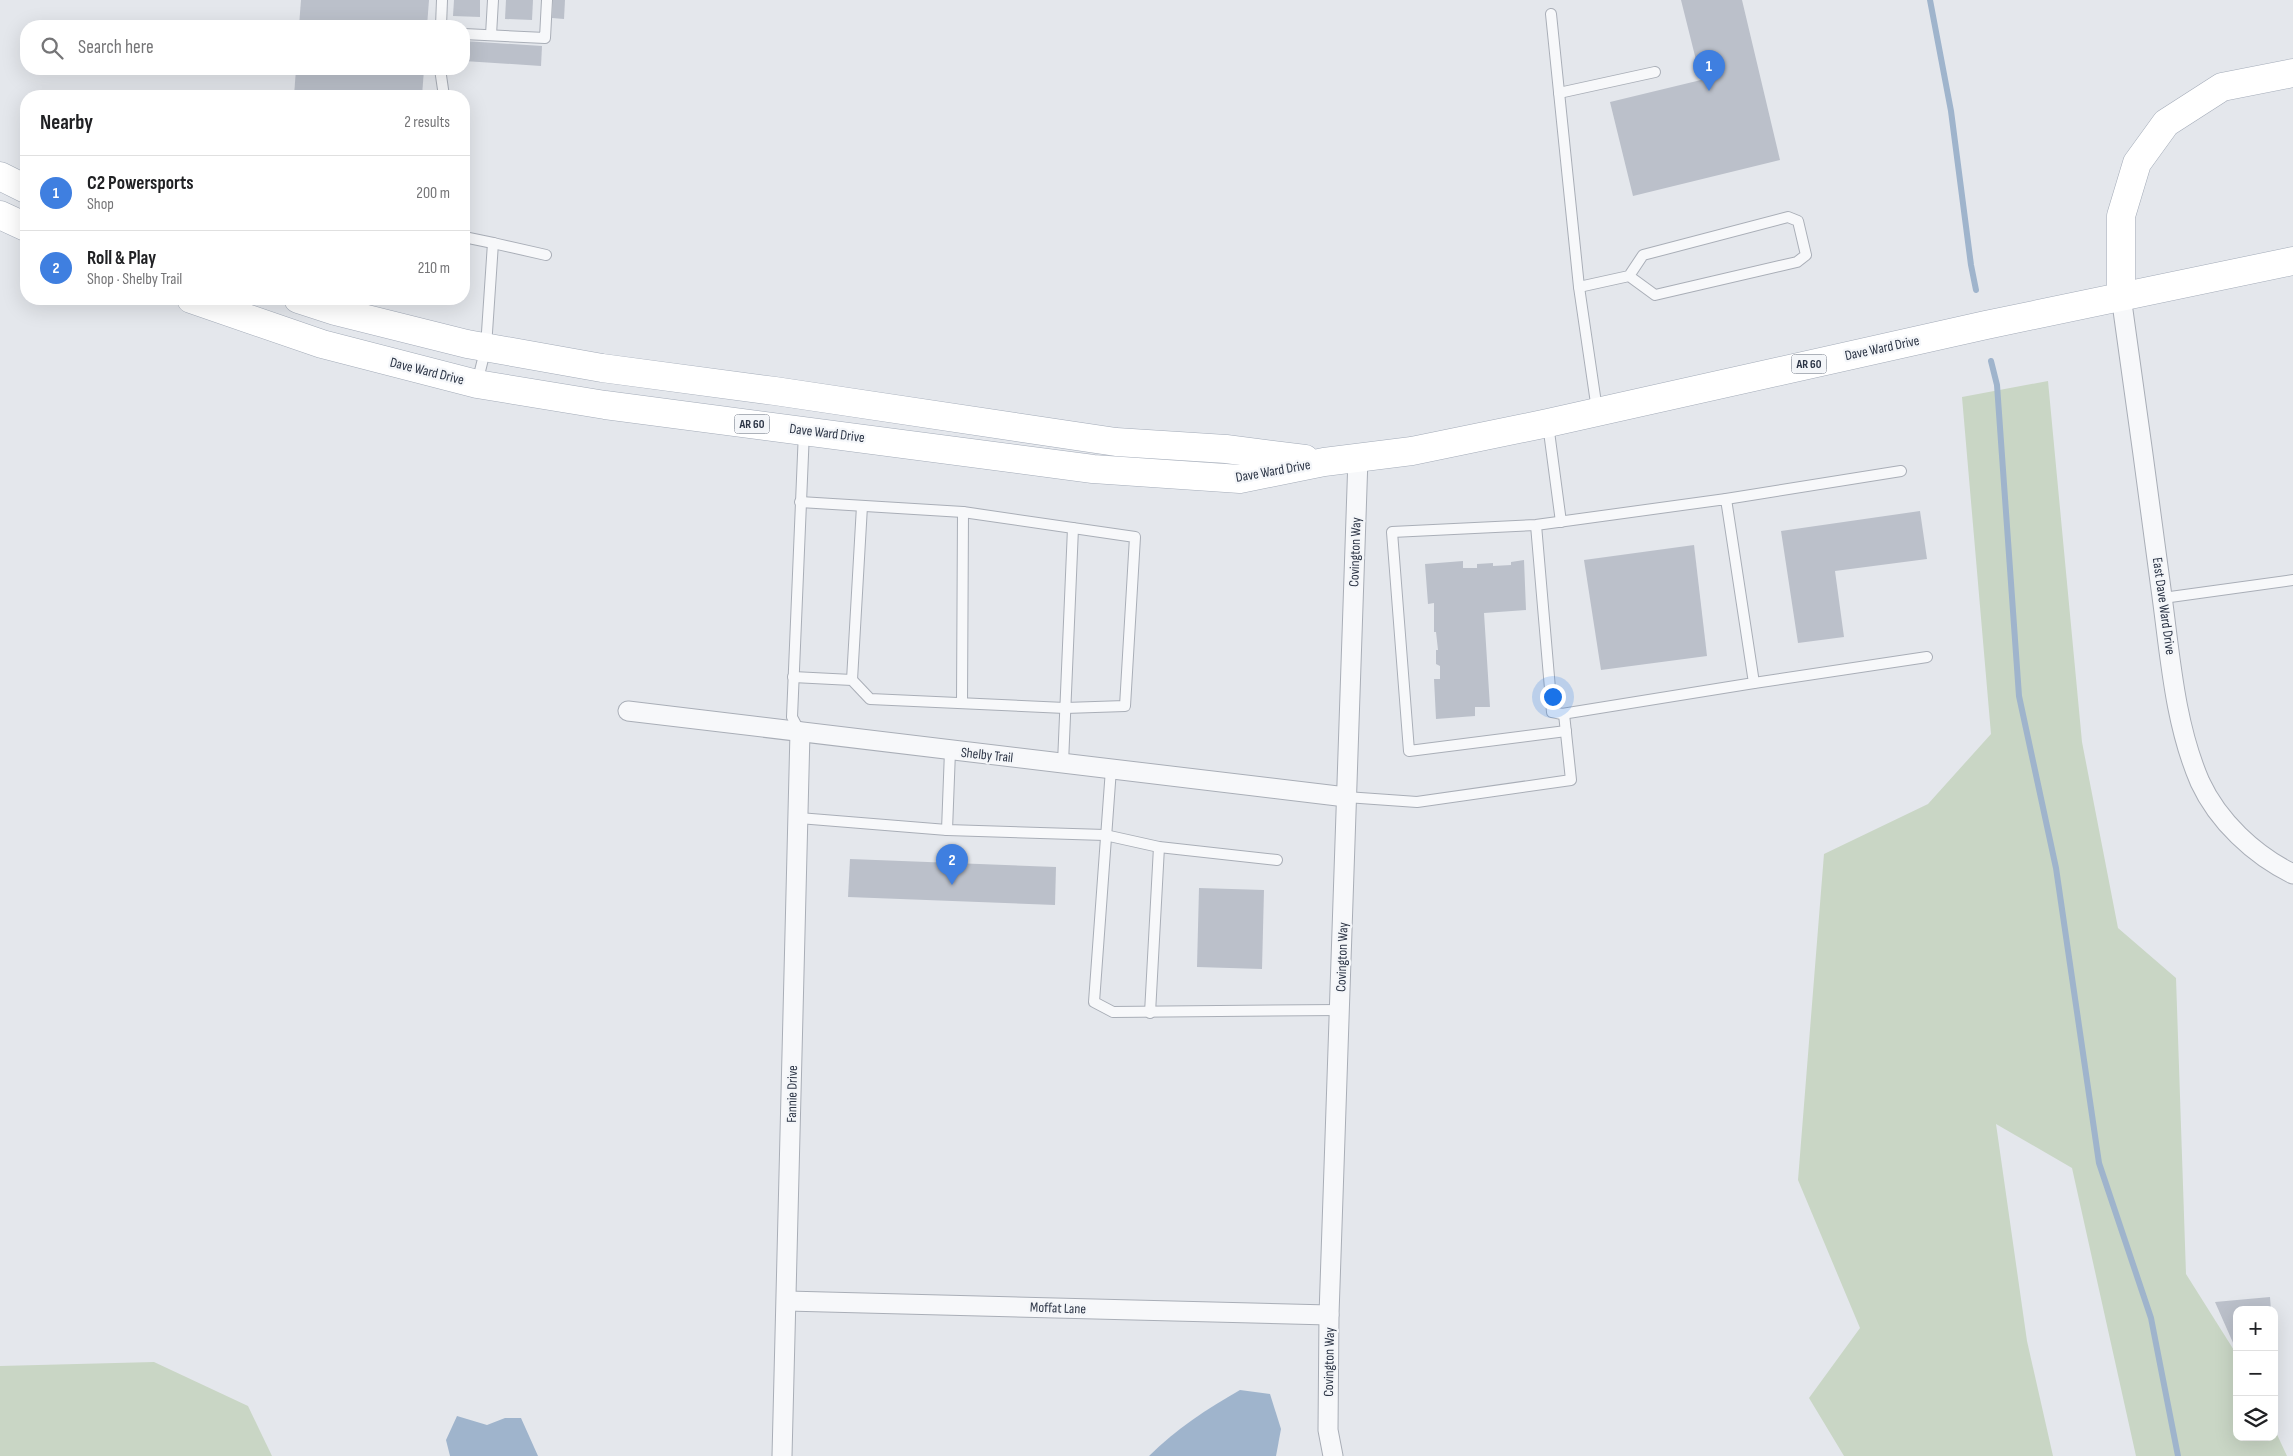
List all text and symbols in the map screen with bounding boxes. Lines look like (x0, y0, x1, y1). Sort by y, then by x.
search box (20, 20, 470, 75)
icon: search (38, 34, 66, 62)
text: Search here (78, 36, 154, 59)
pin: 1 (1693, 50, 1725, 91)
text: Nearby (40, 110, 93, 135)
text: 2 results (404, 113, 450, 132)
text: C2 Powersports (87, 172, 194, 195)
text: 1 (53, 184, 59, 203)
text: 200 m (416, 184, 450, 203)
text: Shop (87, 195, 114, 214)
text: Roll & Play (87, 247, 156, 270)
text: 2 (52, 259, 60, 278)
text: 210 m (418, 259, 450, 278)
text: Shop · Shelby Trail (87, 270, 182, 289)
street label: Dave Ward Drive (1843, 332, 1921, 364)
street label: Dave Ward Drive (388, 354, 466, 388)
road number: AR 60 (1792, 354, 1826, 374)
road number: AR 60 (734, 414, 770, 434)
street label: Dave Ward Drive (788, 420, 866, 446)
street label: Dave Ward Drive (1234, 456, 1312, 486)
street label: Covington Way (1345, 516, 1365, 587)
street label: East Dave Ward Drive (2149, 556, 2179, 656)
your location (1540, 684, 1566, 710)
street label: Shelby Trail (960, 744, 1014, 766)
pin: 2 (936, 844, 968, 885)
street label: Covington Way (1332, 921, 1352, 992)
street label: Fannie Drive (783, 1065, 801, 1123)
street label: Moffat Lane (1030, 1299, 1086, 1317)
map controls (2233, 1306, 2278, 1441)
button: + (2233, 1306, 2278, 1351)
street label: Covington Way (1320, 1327, 1338, 1397)
button: − (2233, 1351, 2278, 1396)
button: layers (2233, 1396, 2278, 1441)

